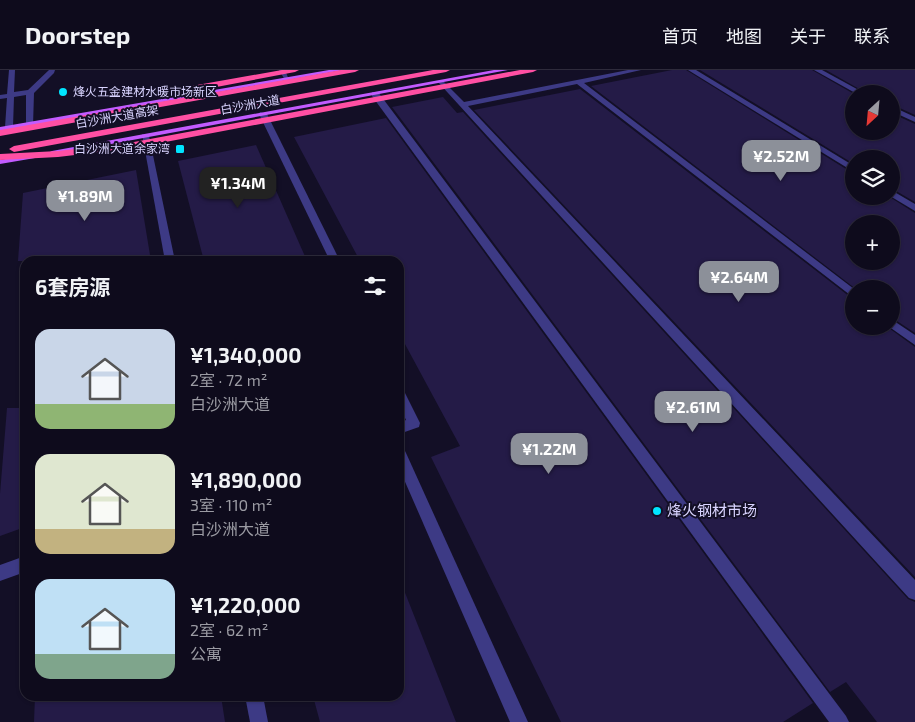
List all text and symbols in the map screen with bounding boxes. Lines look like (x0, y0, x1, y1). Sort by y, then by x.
text: Doorstep (25, 20, 130, 49)
text: 首页 (662, 25, 698, 47)
text: 地图 (726, 25, 762, 47)
text: 关于 (790, 25, 826, 47)
text: 联系 (854, 25, 890, 47)
place label: 烽火五金建材水暖市场新区 (73, 84, 217, 98)
north arrow (845, 85, 900, 140)
map controls (845, 85, 900, 335)
marker: 烽火五金建材水暖市场新区 (57, 86, 69, 98)
street label: 白沙洲大道 (219, 92, 281, 116)
street label: 白沙洲大道高架 (74, 102, 159, 130)
pin: ¥2.52M (740, 140, 822, 182)
place label: 白沙洲大道余家湾 (74, 141, 170, 155)
marker: 白沙洲大道余家湾 (174, 143, 186, 155)
text: ¥2.52M (753, 146, 809, 165)
button: layers (845, 150, 900, 205)
pin: ¥1.34M (197, 166, 279, 209)
text: ¥1.34M (210, 173, 266, 192)
pin: ¥1.89M (44, 180, 126, 222)
text: ¥1.89M (57, 186, 113, 205)
button: + (845, 215, 900, 270)
pin: ¥2.64M (698, 260, 780, 303)
text: ¥2.64M (710, 267, 768, 286)
icon: filters (361, 272, 389, 300)
text: 6套房源 (35, 274, 110, 299)
button: − (845, 280, 900, 335)
text: ¥1,340,000 (190, 342, 301, 367)
icon: home (75, 349, 135, 409)
text: 2室 · 72 m² (190, 370, 267, 389)
pin: ¥2.61M (652, 390, 734, 433)
text: 白沙洲大道 (190, 394, 270, 413)
text: ¥2.61M (666, 397, 720, 416)
pin: ¥1.22M (508, 432, 590, 475)
text: ¥1.22M (522, 439, 576, 458)
text: ¥1,890,000 (190, 467, 302, 492)
icon: home (75, 474, 135, 534)
text: 3室 · 110 m² (190, 495, 272, 514)
place label: 烽火钢材市场 (667, 501, 757, 519)
marker: 烽火钢材市场 (651, 505, 663, 517)
text: 白沙洲大道 (190, 519, 270, 538)
text: ¥1,220,000 (190, 592, 301, 617)
icon: home (75, 599, 135, 659)
text: 2室 · 62 m² (190, 620, 268, 639)
text: 公寓 (190, 644, 222, 663)

